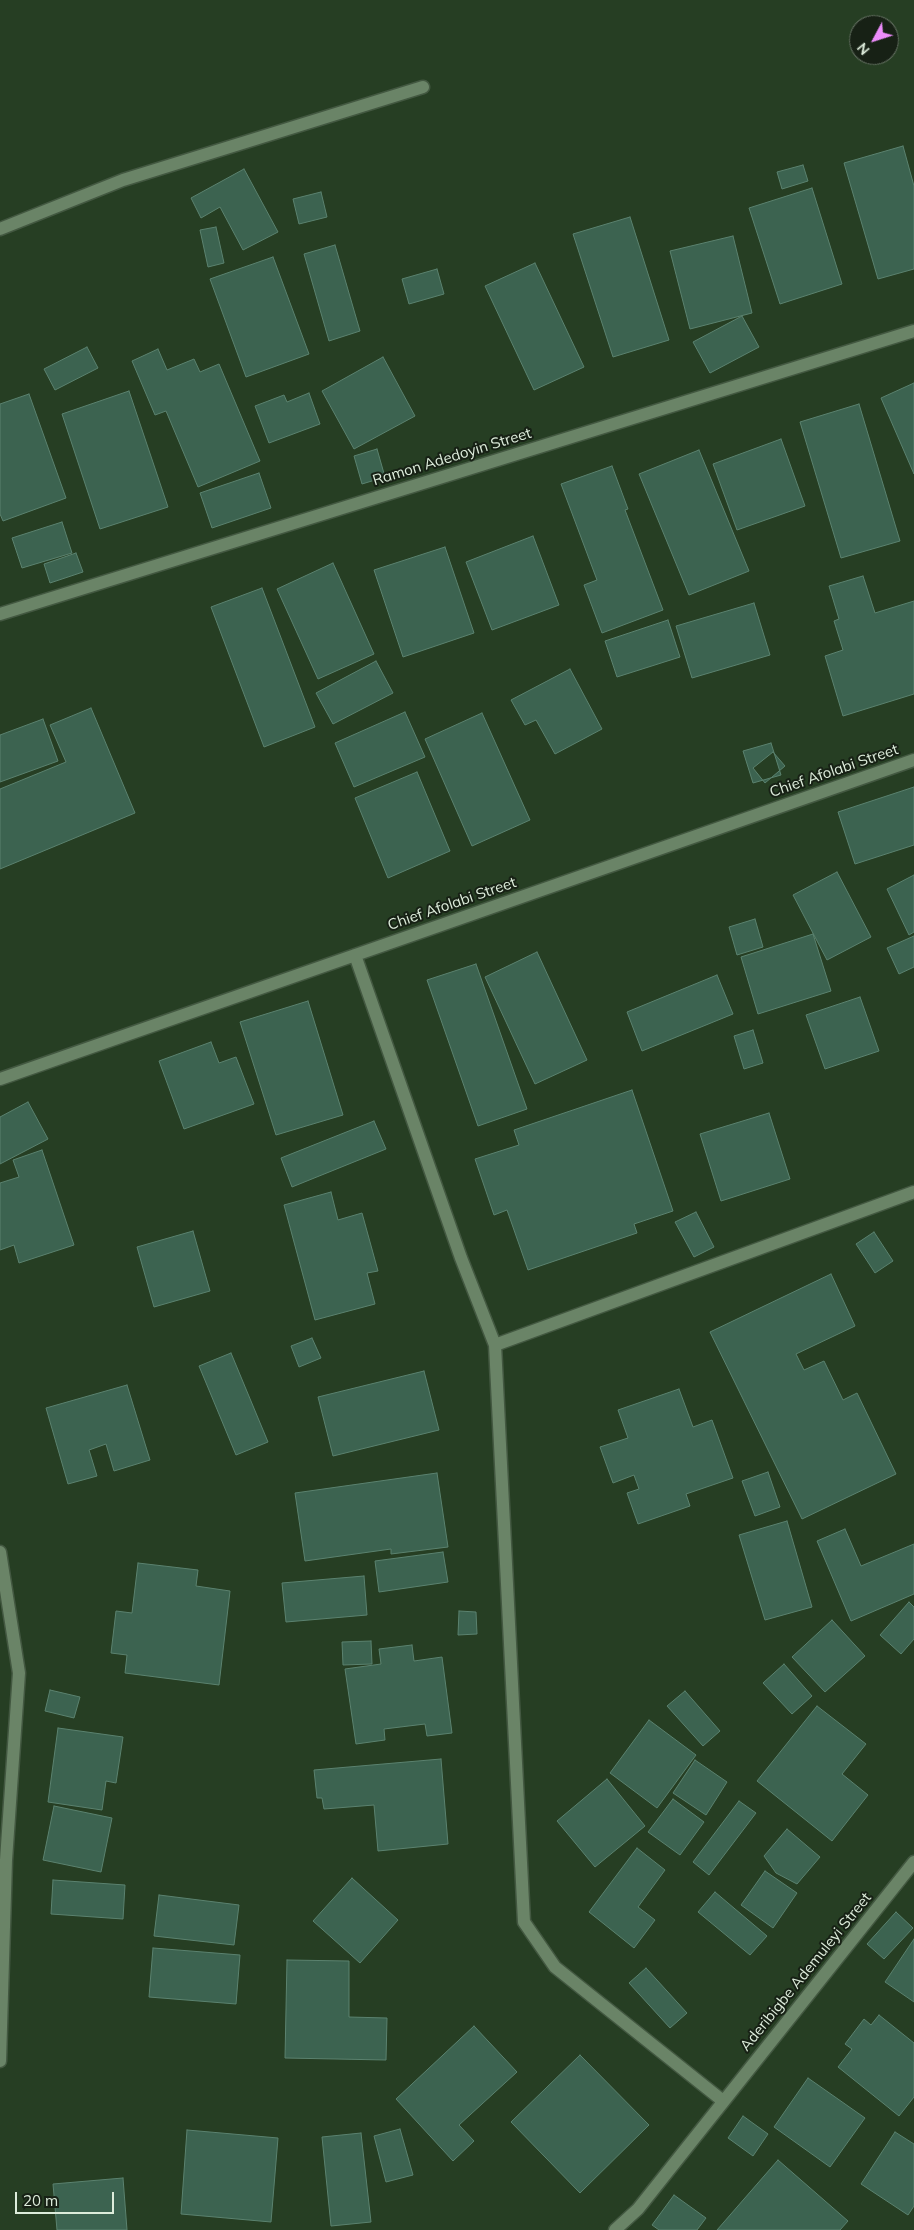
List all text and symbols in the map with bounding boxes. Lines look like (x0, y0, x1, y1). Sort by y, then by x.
north arrow (849, 15, 899, 65)
text: N (853, 39, 874, 59)
street label: Ramon Adedoyin Street (370, 424, 534, 490)
street label: Chief Afolabi Street (767, 741, 901, 801)
street label: Chief Afolabi Street (385, 874, 519, 934)
street label: Aderibigbe Ademuleyi Street (737, 1889, 875, 2055)
scale bar (18, 2182, 116, 2214)
text: 20 m (23, 2191, 58, 2210)

